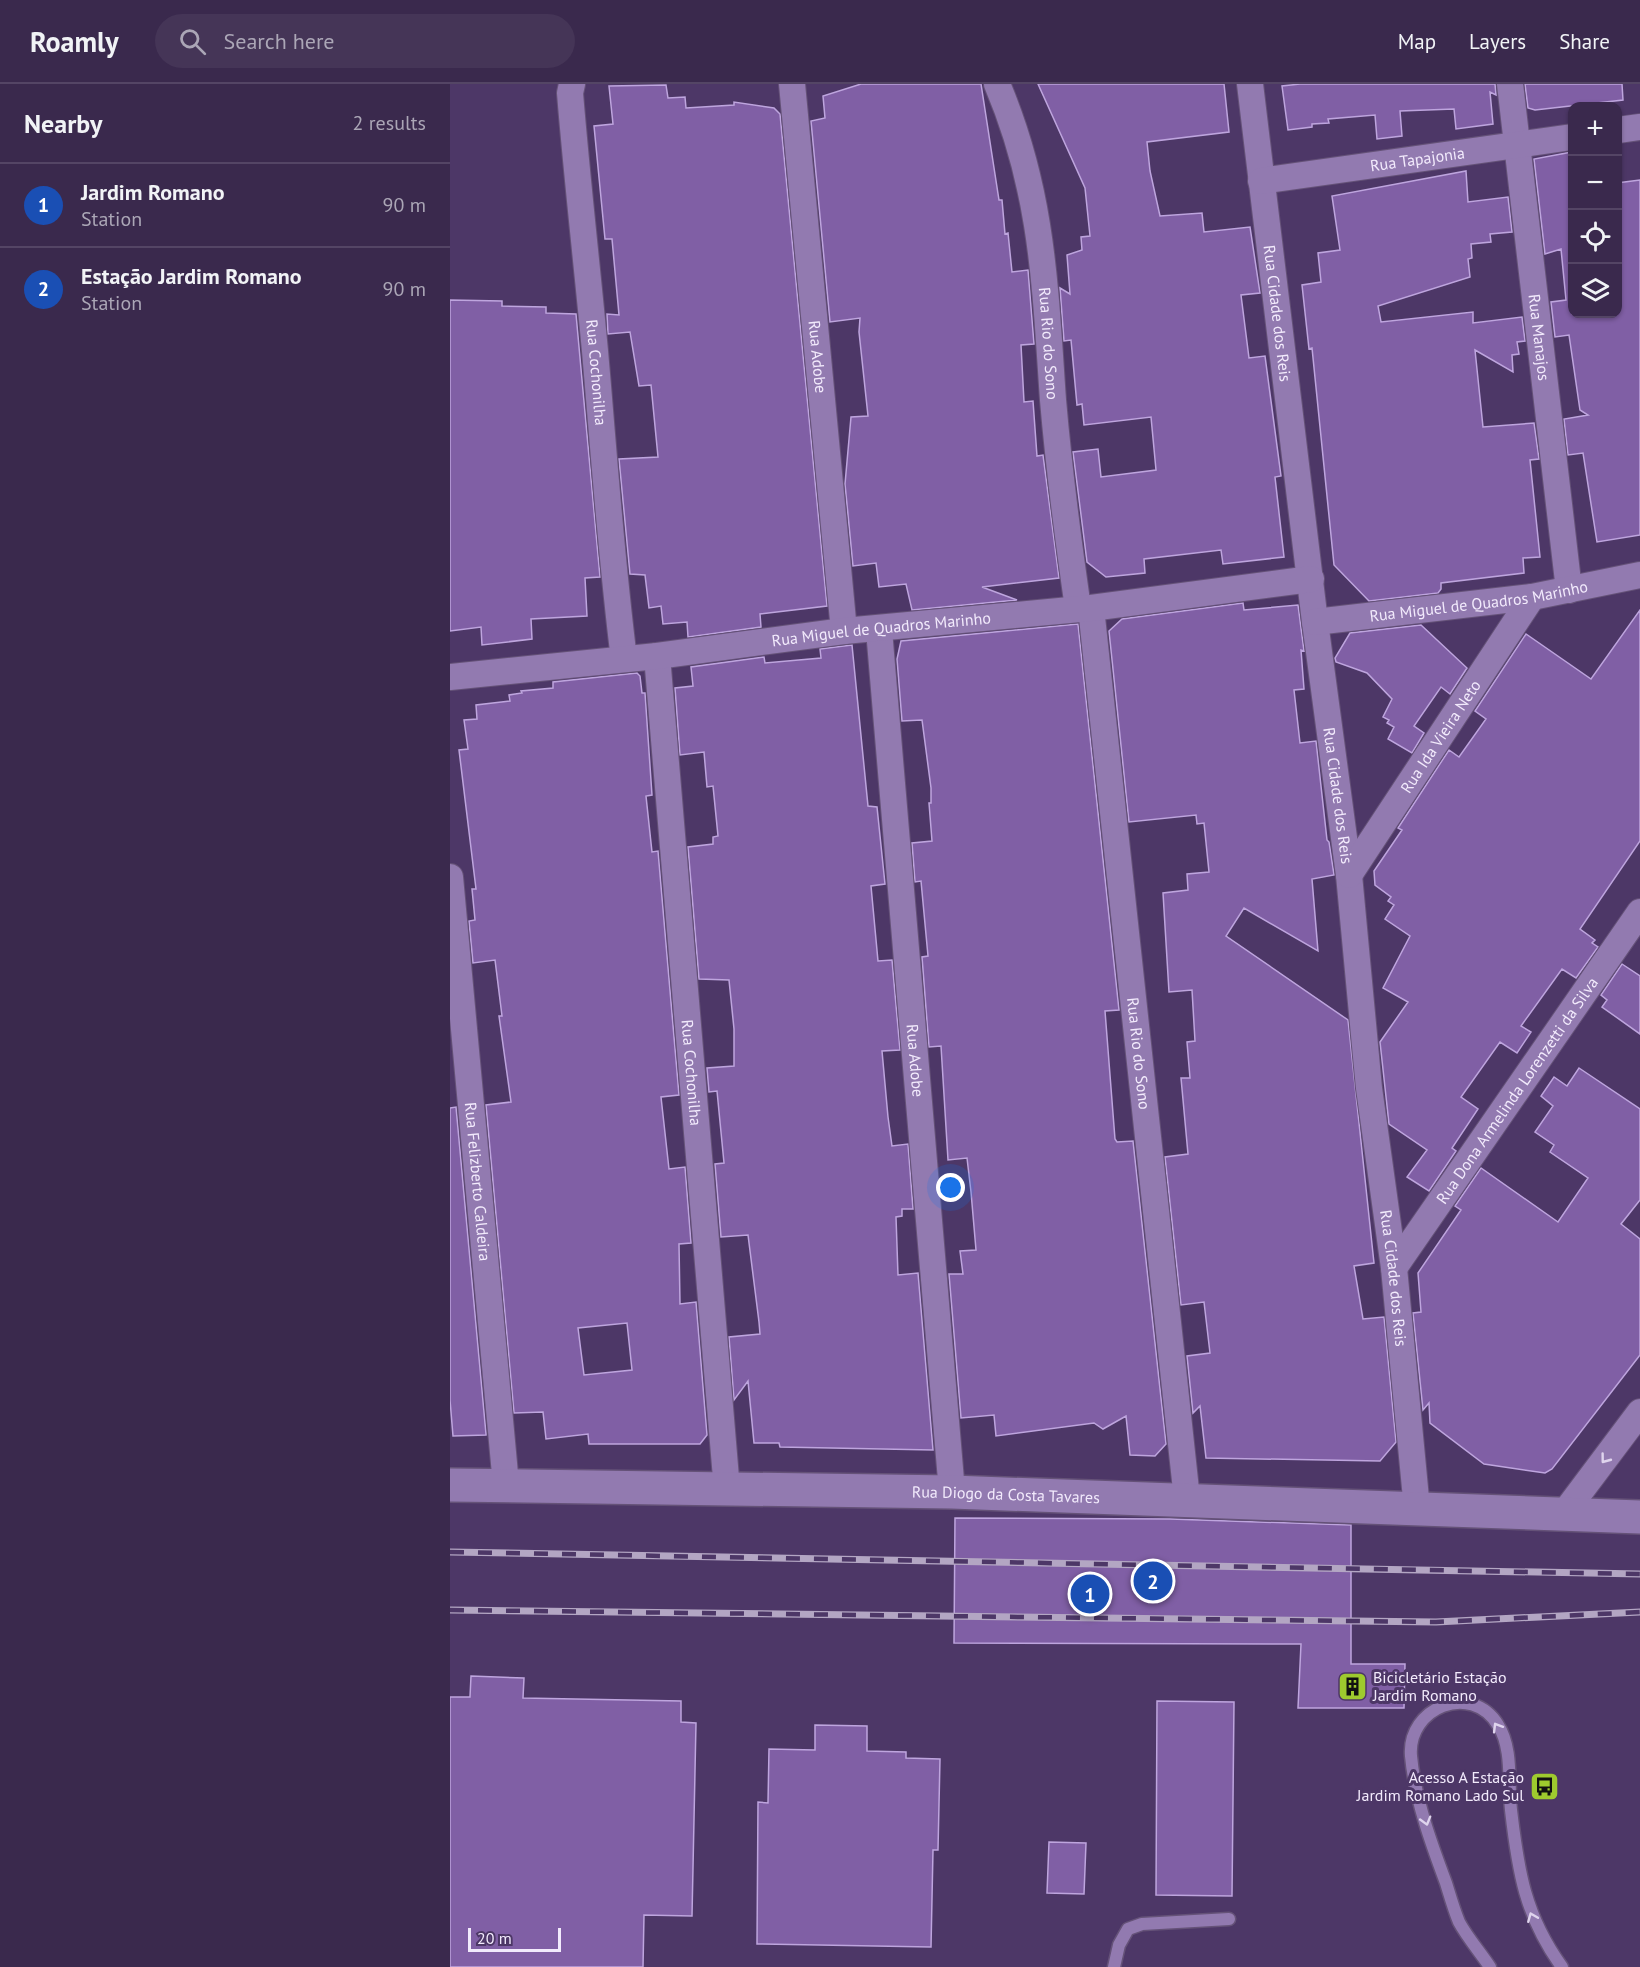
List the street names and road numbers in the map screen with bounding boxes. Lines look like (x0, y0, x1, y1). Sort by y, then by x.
street label: Rua Tapajonia (1369, 142, 1466, 175)
street label: Rua Cidade dos Reis (1260, 244, 1296, 383)
street label: Rua Rio do Sono (1035, 286, 1063, 400)
street label: Rua Manajos (1525, 293, 1555, 382)
street label: Rua Cochonilha (582, 319, 611, 426)
street label: Rua Adobe (805, 319, 831, 394)
street label: Rua Miguel de Quadros Marinho (1368, 576, 1590, 626)
street label: Rua Miguel de Quadros Marinho (771, 607, 992, 651)
street label: Rua Ida Vieira Neto (1396, 676, 1485, 797)
street label: Rua Cidade dos Reis (1319, 726, 1357, 865)
street label: Rua Dona Armelinda Lorenzetti da Silva (1432, 973, 1602, 1207)
street label: Rua Rio do Sono (1123, 996, 1155, 1111)
street label: Rua Cochonilha (678, 1019, 706, 1126)
street label: Rua Adobe (902, 1023, 929, 1098)
street label: Rua Felizberto Caldeira (461, 1101, 495, 1262)
street label: Rua Cidade dos Reis (1376, 1209, 1411, 1348)
street label: Rua Diogo da Costa Tavares (912, 1481, 1100, 1507)

